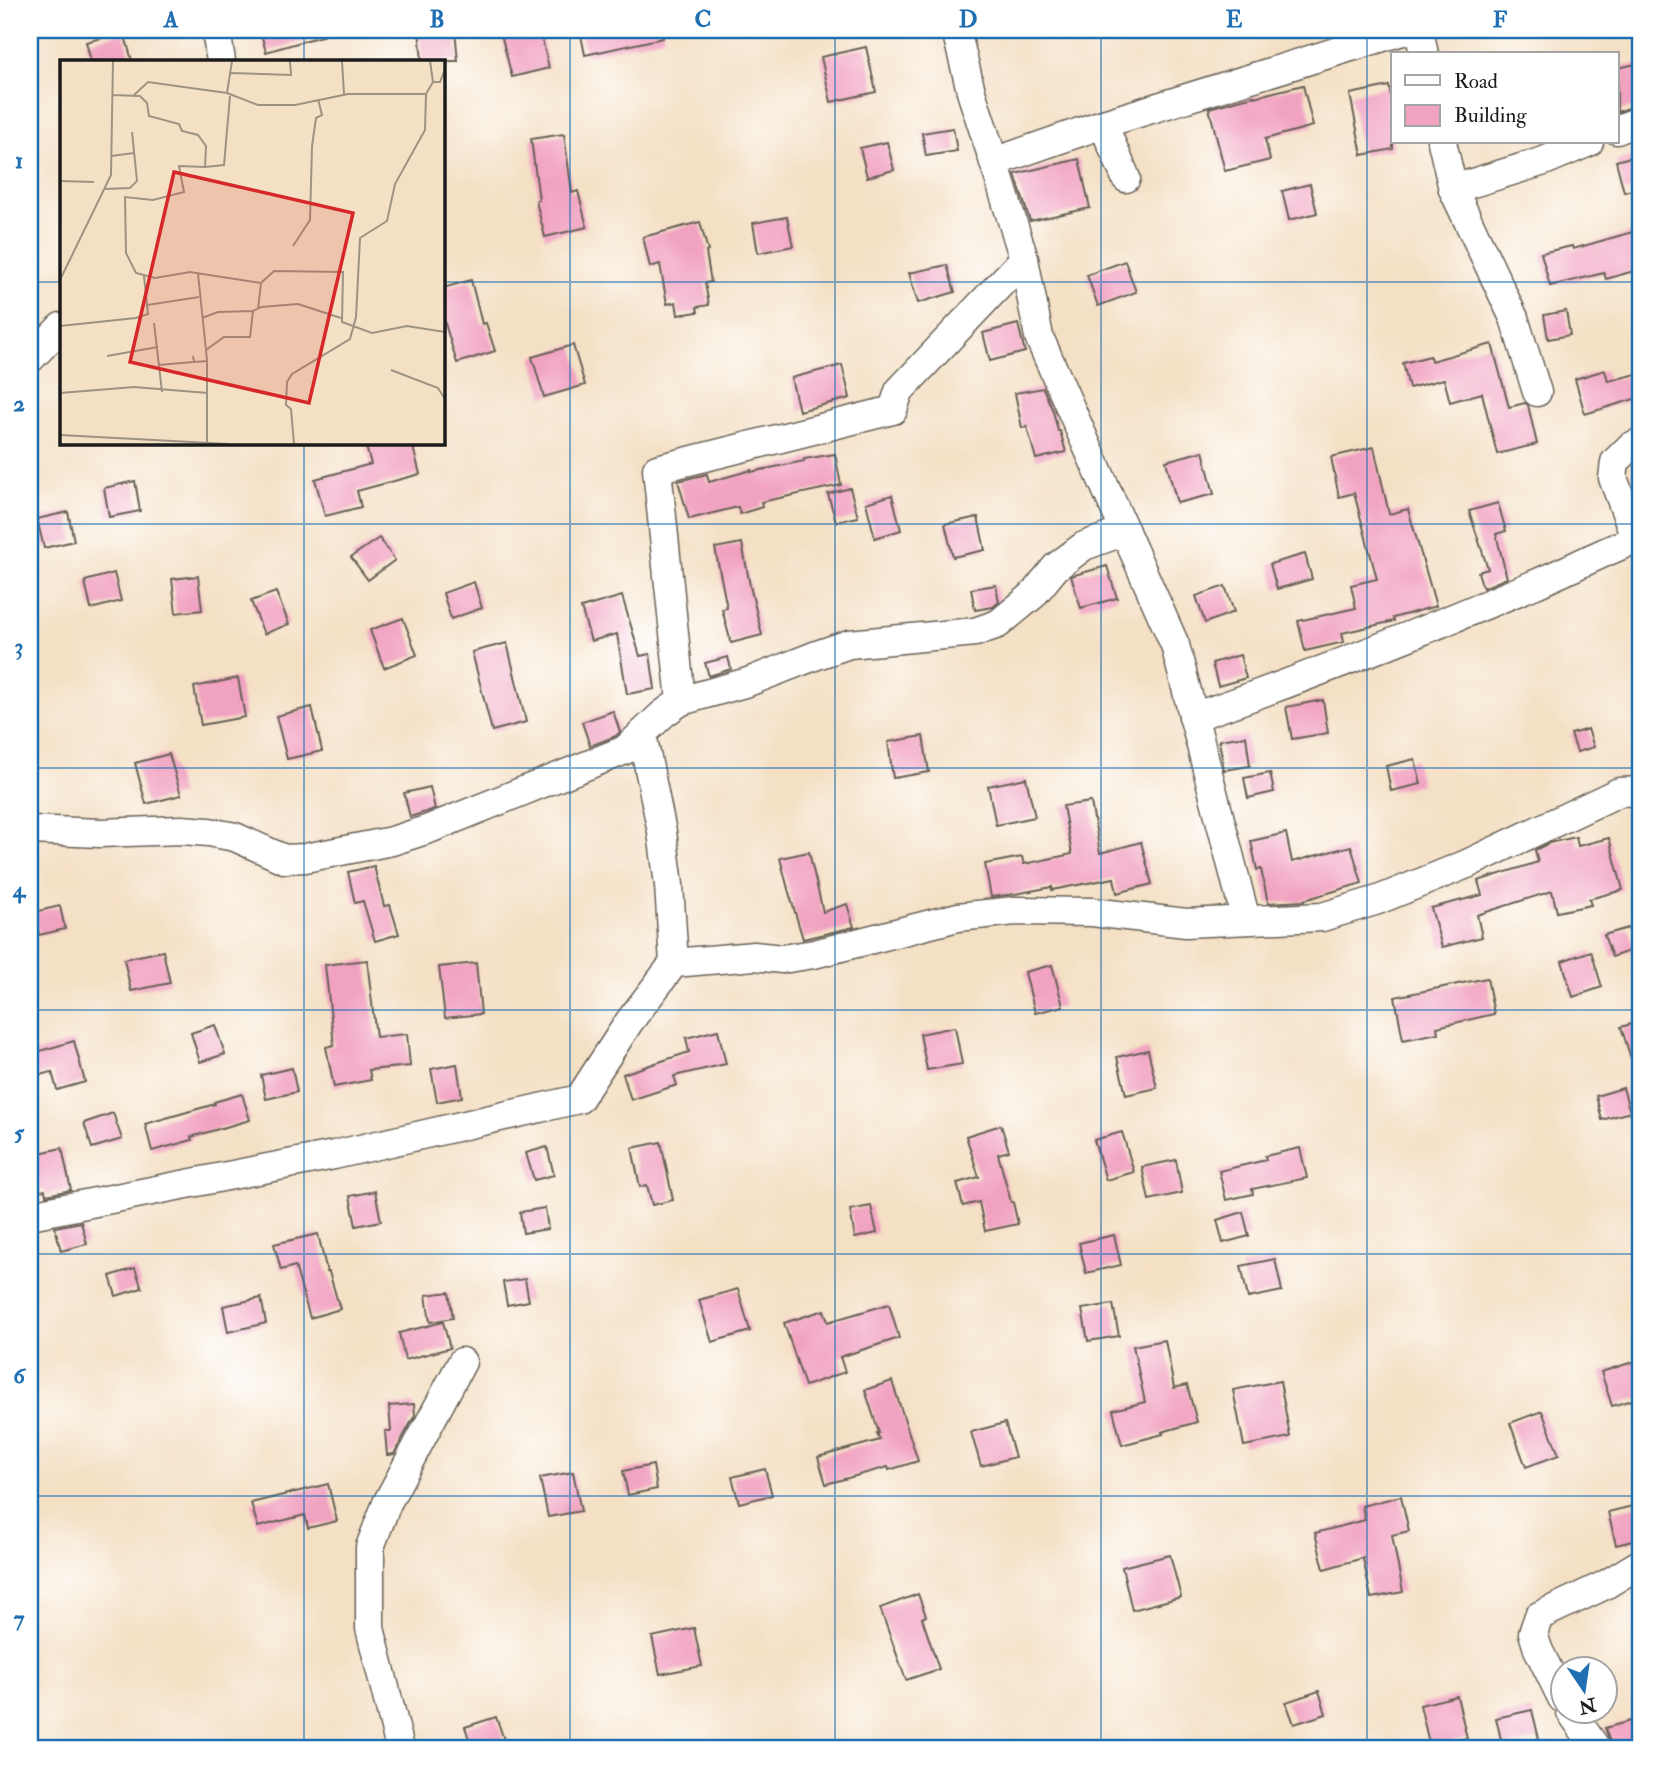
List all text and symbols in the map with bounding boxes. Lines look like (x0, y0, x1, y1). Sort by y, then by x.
text: A (163, 5, 179, 34)
text: B (429, 5, 445, 34)
text: C (695, 5, 711, 34)
text: D (959, 5, 977, 34)
text: E (1226, 5, 1243, 34)
text: F (1493, 5, 1508, 34)
legend (1391, 52, 1618, 144)
inset map (60, 60, 444, 444)
text: Road (1454, 68, 1499, 95)
text: Building (1454, 102, 1527, 129)
text: 1 (15, 146, 23, 175)
text: 2 (13, 389, 25, 418)
text: 3 (15, 632, 23, 661)
text: 4 (12, 875, 27, 904)
text: 5 (14, 1118, 25, 1147)
text: 6 (13, 1361, 27, 1390)
text: 7 (14, 1604, 25, 1633)
north arrow (1548, 1656, 1618, 1726)
text: N (1576, 1692, 1600, 1719)

